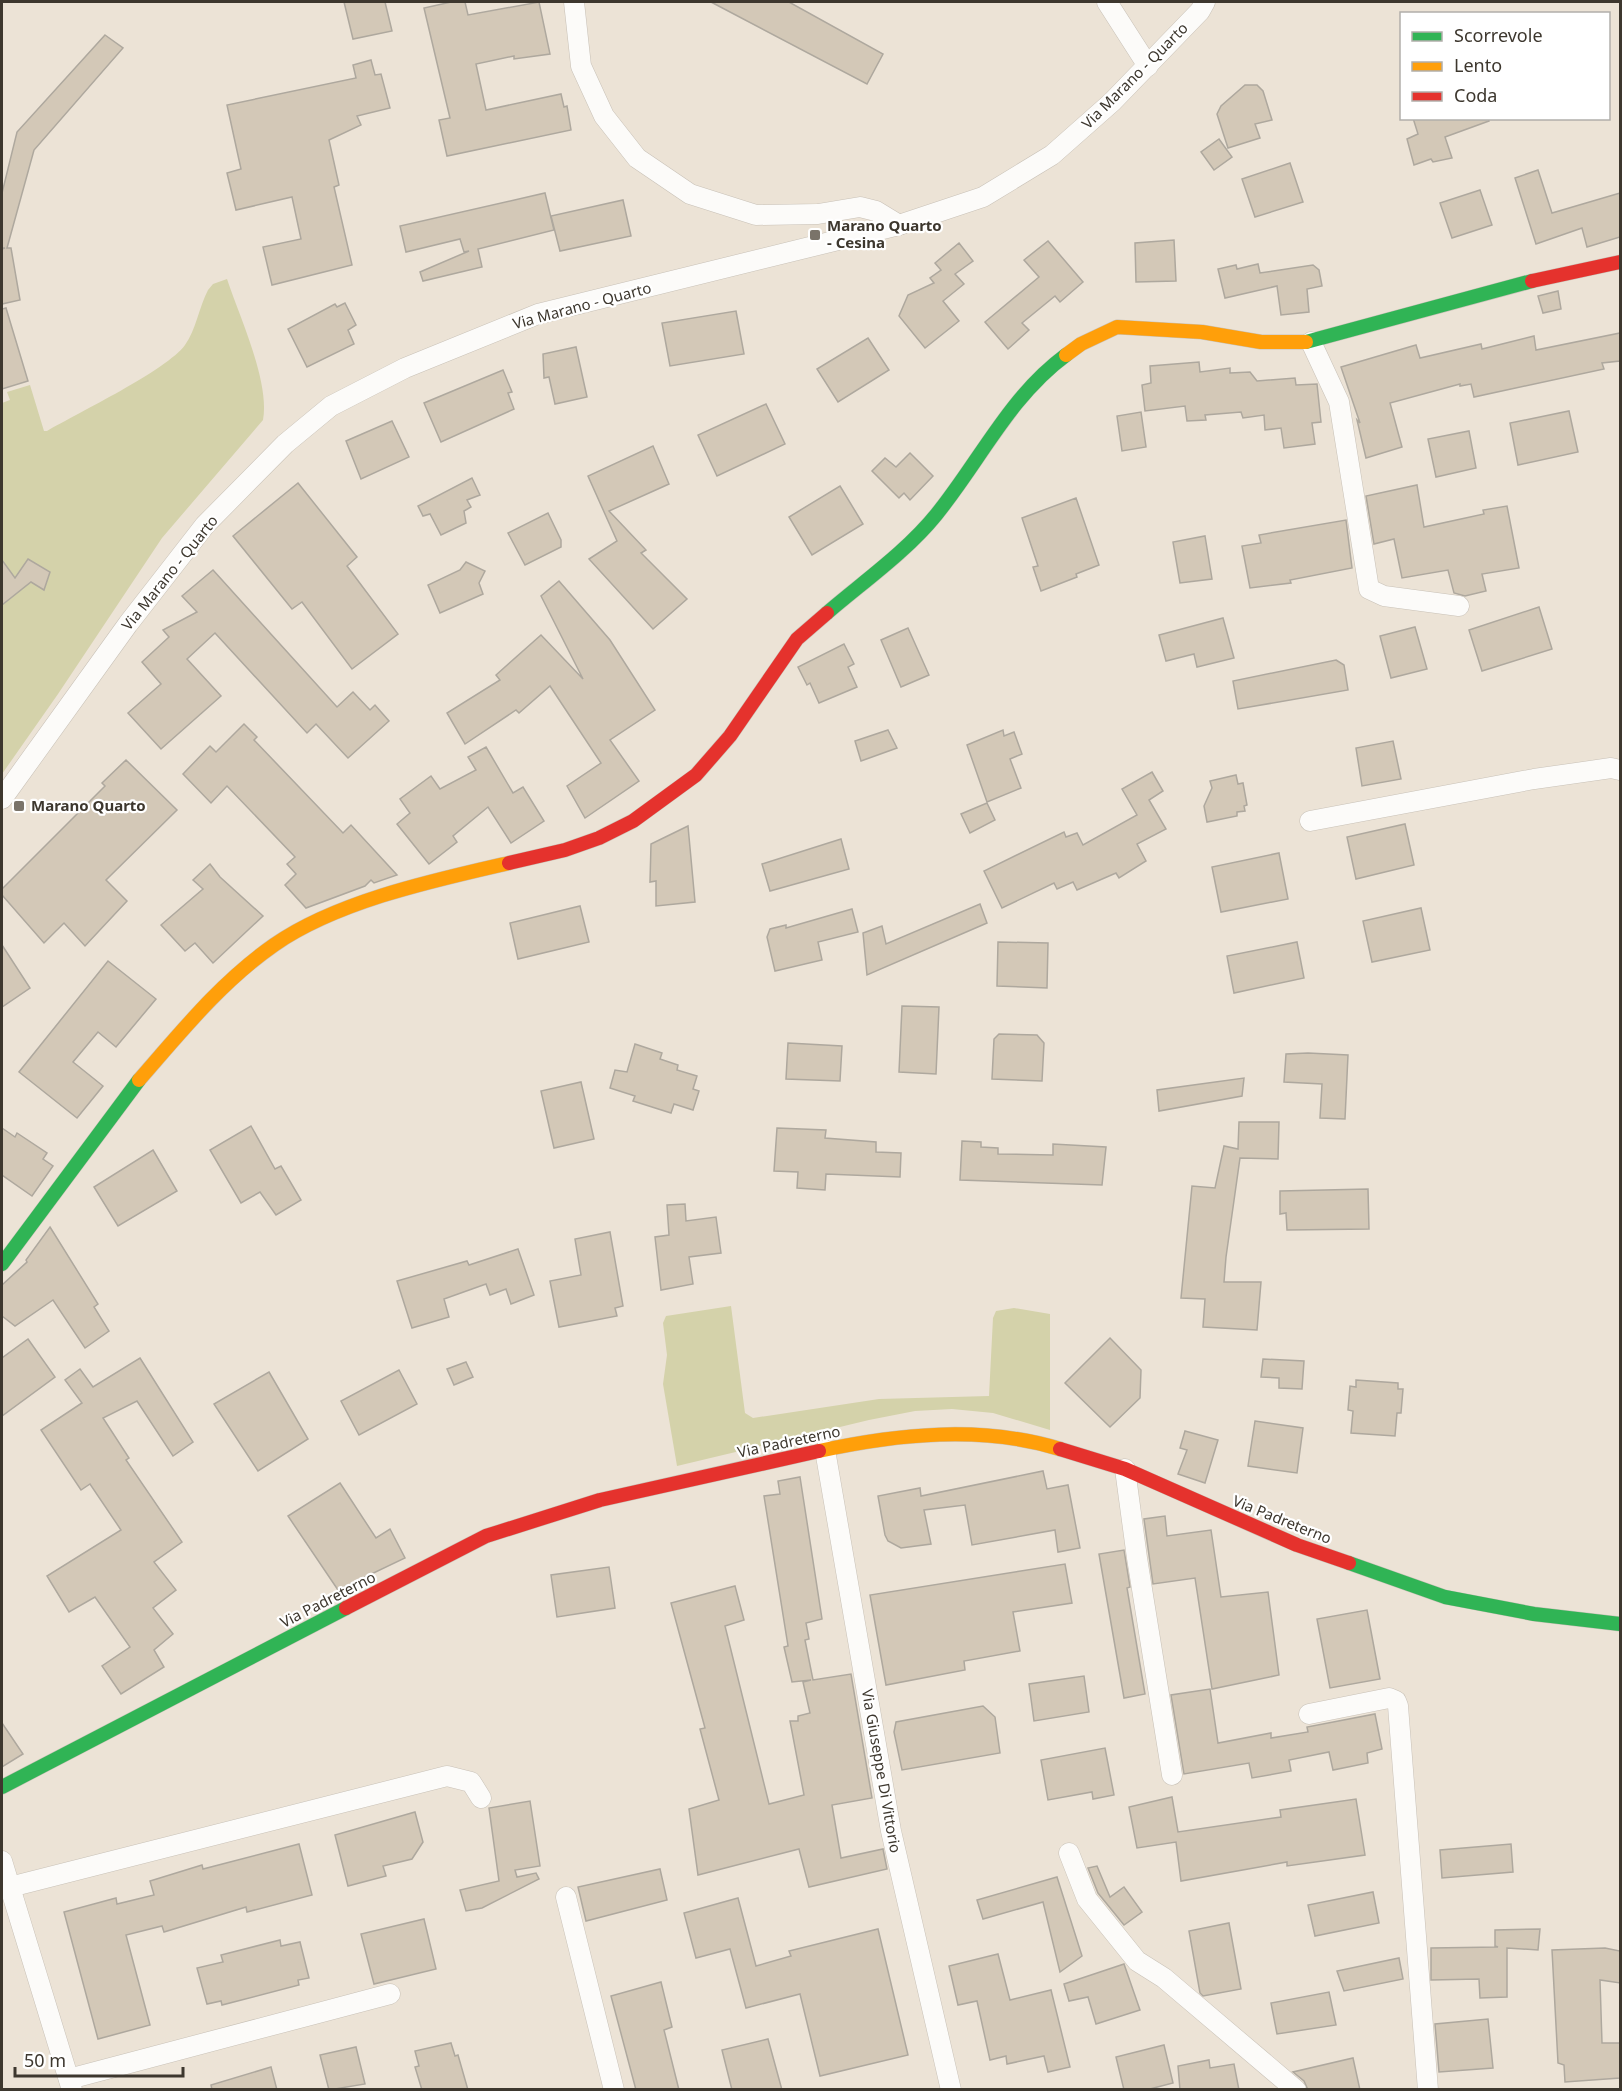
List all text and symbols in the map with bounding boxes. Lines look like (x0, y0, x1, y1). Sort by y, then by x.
legend (1400, 12, 1610, 120)
street label: Via Marano - Quarto (1077, 18, 1192, 133)
text: Scorrevole (1454, 23, 1543, 47)
text: Lento (1454, 53, 1502, 77)
text: Coda (1454, 83, 1497, 107)
place label: Marano Quarto - Cesina (827, 215, 942, 252)
marker: Marano Quarto - Cesina (808, 228, 822, 242)
street label: Via Marano - Quarto (510, 277, 653, 333)
street label: Via Marano - Quarto (117, 511, 222, 634)
place label: Marano Quarto (31, 795, 146, 815)
marker: Marano Quarto (12, 799, 26, 813)
street label: Via Padreterno (736, 1420, 842, 1462)
street label: Via Padreterno (1230, 1490, 1335, 1548)
street label: Via Padreterno (276, 1566, 379, 1632)
street label: Via Giuseppe Di Vittorio (858, 1687, 906, 1854)
scale bar (15, 2040, 183, 2078)
text: 50 m (24, 2048, 66, 2072)

